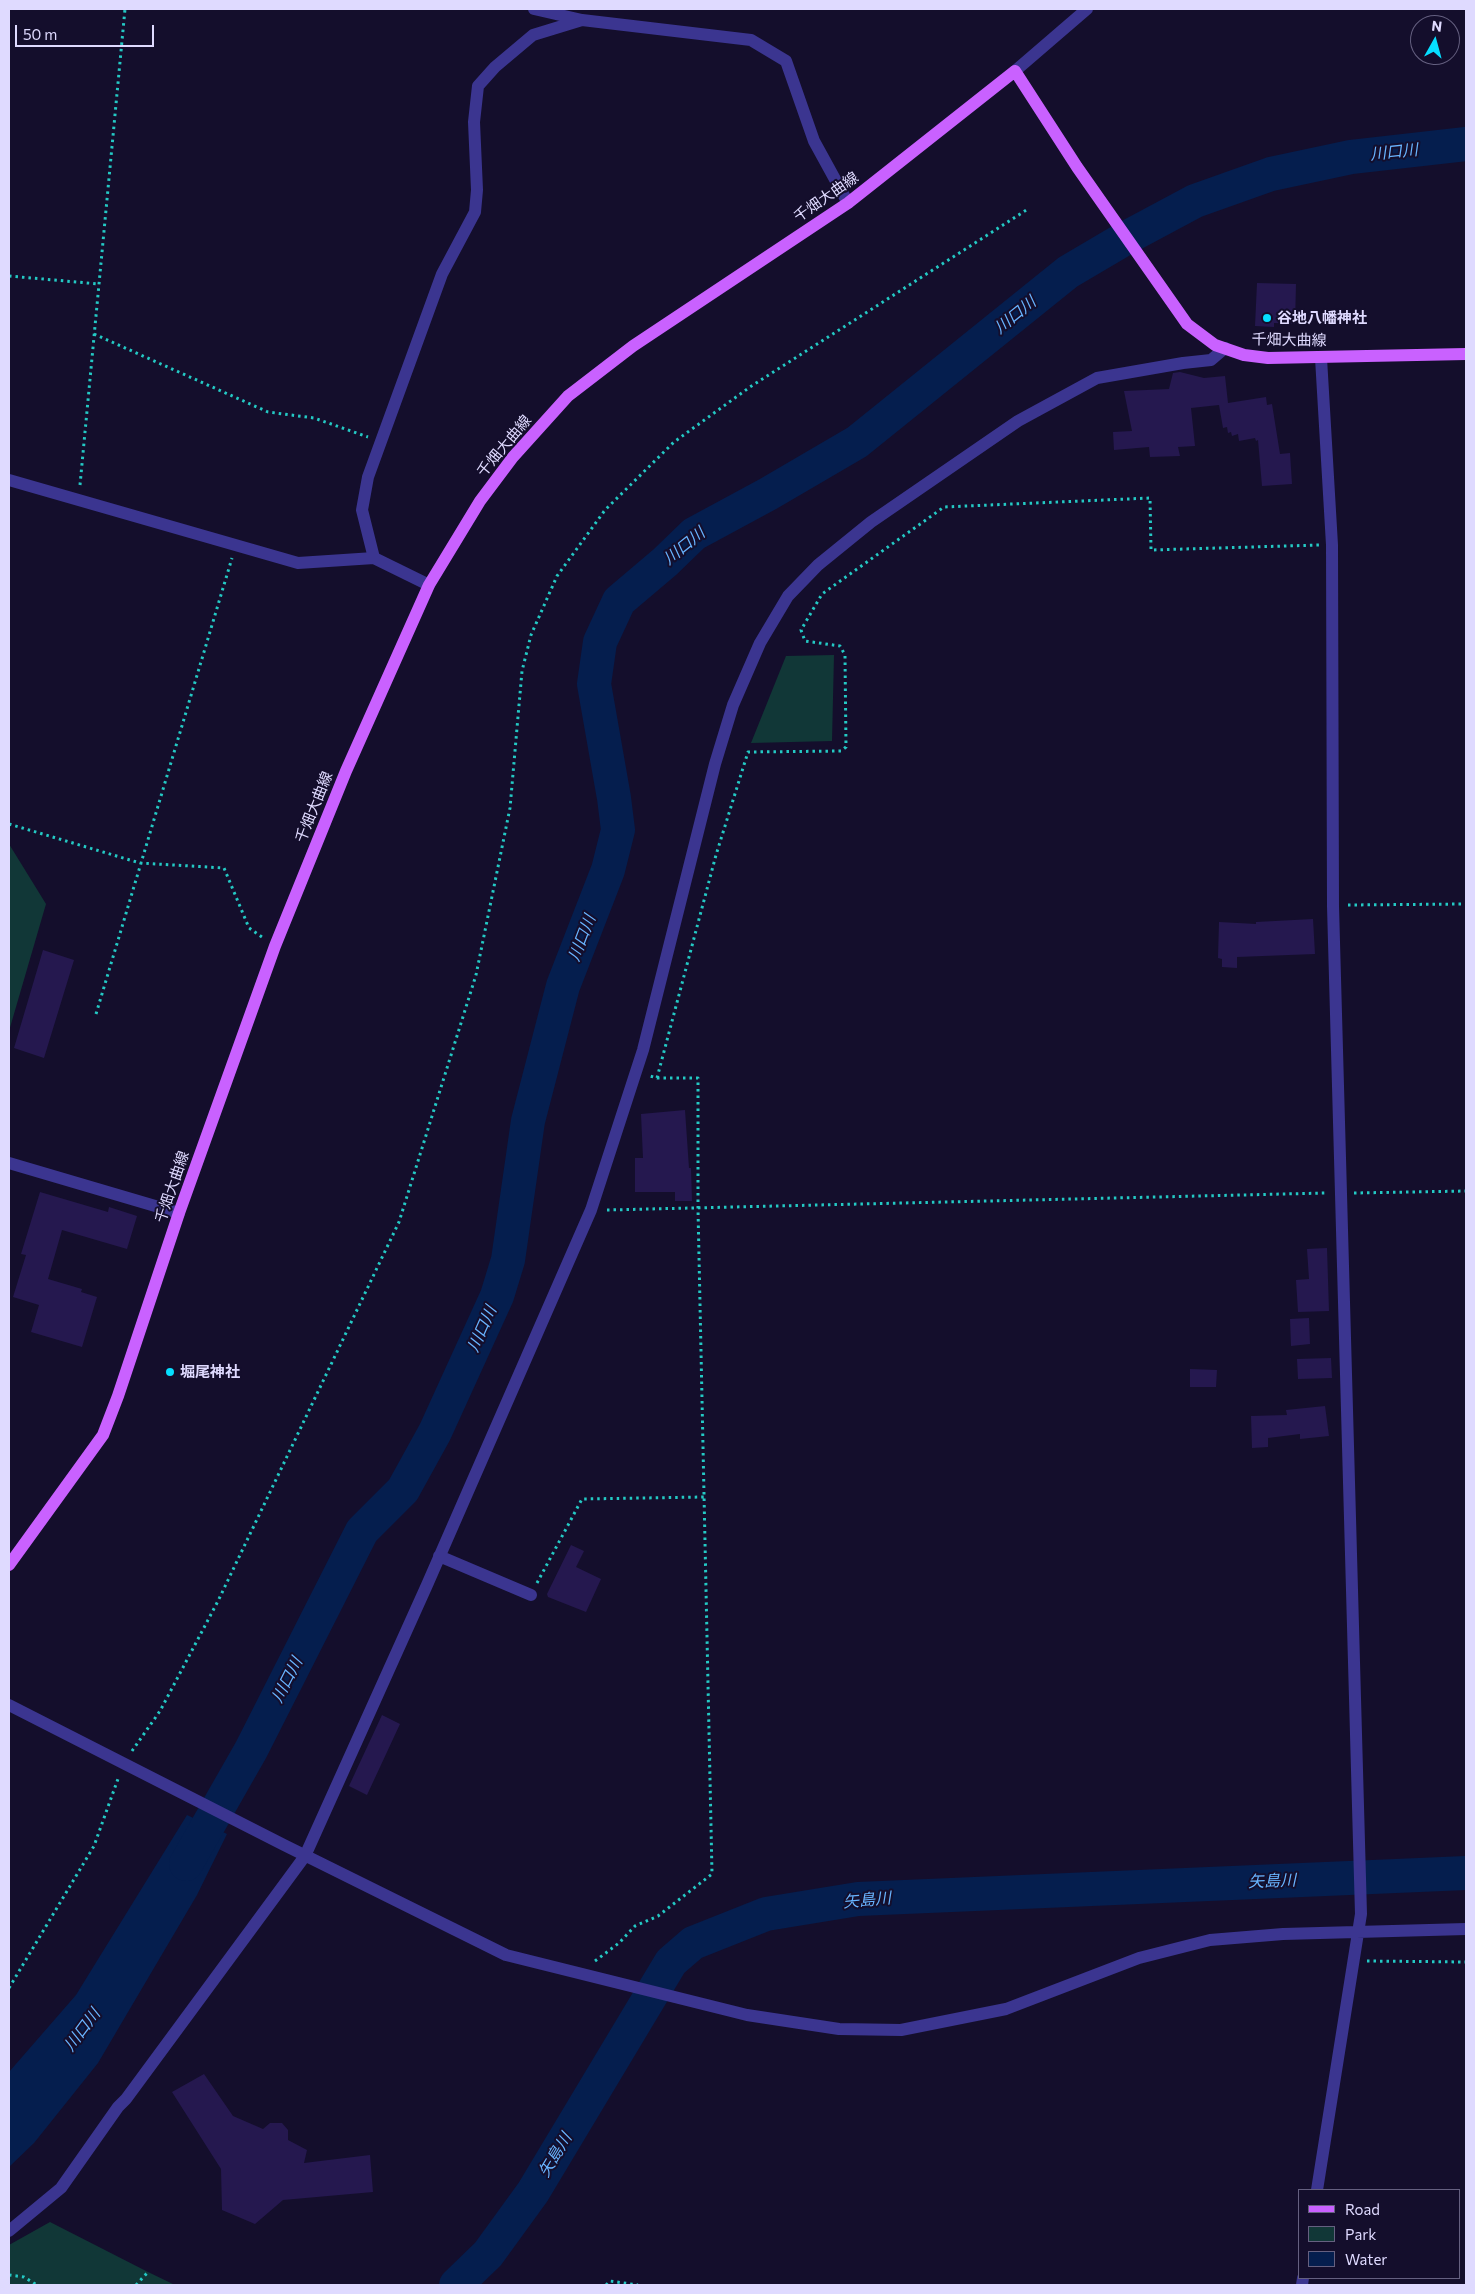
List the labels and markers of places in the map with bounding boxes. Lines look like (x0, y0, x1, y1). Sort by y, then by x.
place label: 谷地八幡神社 (1277, 309, 1367, 327)
marker: 谷地八幡神社 (1261, 312, 1273, 324)
place label: 堀尾神社 (180, 1363, 240, 1381)
marker: 堀尾神社 (164, 1366, 176, 1378)

